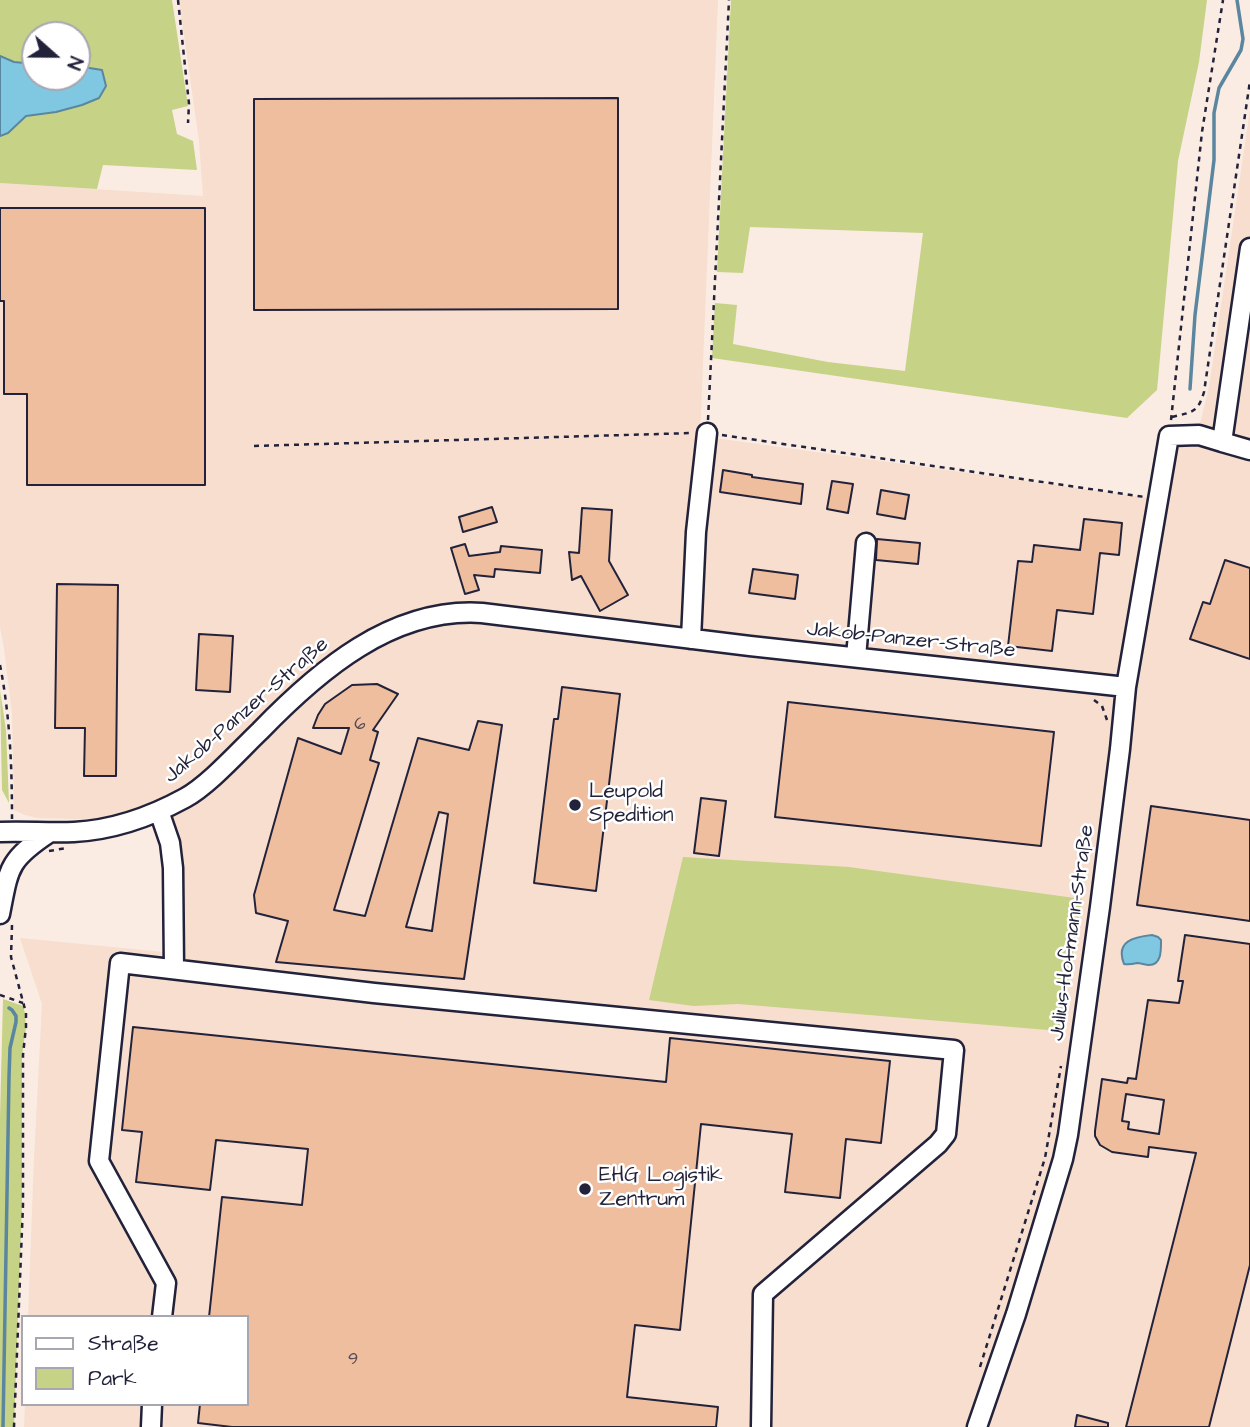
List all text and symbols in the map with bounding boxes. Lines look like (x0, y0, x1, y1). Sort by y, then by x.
north arrow (21, 21, 91, 91)
text: N (59, 53, 89, 73)
street label: Jakob-Panzer-Straße (805, 618, 1017, 664)
street label: Jakob-Panzer-Straße (160, 633, 334, 789)
house number: 6 (354, 714, 366, 736)
place label: Leupold Spedition (589, 780, 673, 830)
marker: Leupold Spedition (567, 797, 583, 813)
street label: Julius-Hofmann-Straße (1045, 823, 1101, 1043)
place label: EHG Logistik Zentrum (599, 1164, 723, 1214)
marker: EHG Logistik Zentrum (577, 1181, 593, 1197)
legend (21, 1315, 248, 1406)
text: Straße (88, 1329, 159, 1358)
house number: 9 (348, 1349, 358, 1371)
text: Park (88, 1364, 137, 1393)

